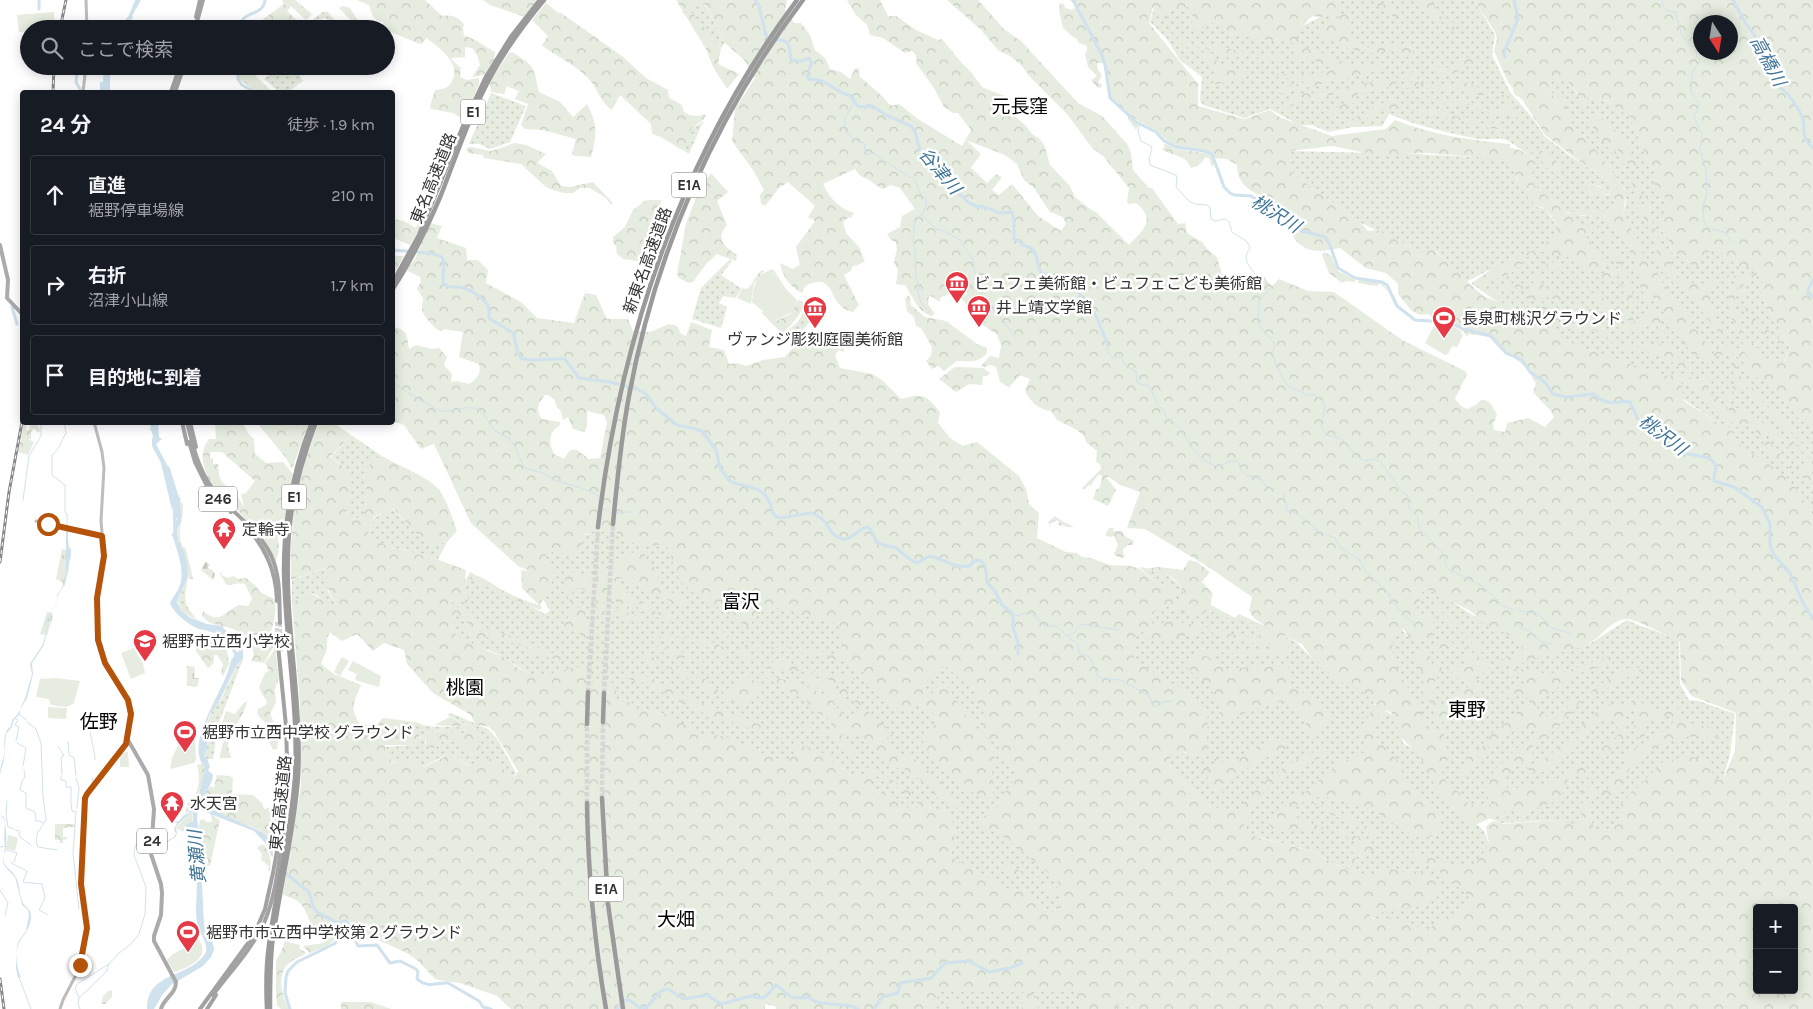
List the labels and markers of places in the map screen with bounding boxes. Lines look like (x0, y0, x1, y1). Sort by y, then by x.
museum icon: ビュフェ美術館・ビュフェこども美術館 (944, 270, 970, 304)
place label: ビュフェ美術館・ビュフェこども美術館 (974, 274, 1262, 293)
museum icon: 井上靖文学館 (966, 294, 992, 328)
museum icon: ヴァンジ彫刻庭園美術館 (802, 295, 828, 329)
place label: 井上靖文学館 (996, 298, 1092, 317)
sports icon: 長泉町桃沢グラウンド (1431, 305, 1457, 339)
place label: 長泉町桃沢グラウンド (1462, 309, 1622, 328)
place label: ヴァンジ彫刻庭園美術館 (727, 330, 903, 349)
temple icon: 定輪寺 (211, 516, 237, 550)
place label: 定輪寺 (242, 520, 290, 539)
school or university icon: 裾野市立西小学校 (132, 628, 158, 662)
place label: 裾野市立西小学校 (162, 632, 290, 651)
sports icon: 裾野市立西中学校 グラウンド (172, 719, 198, 753)
place label: 裾野市立西中学校 グラウンド (202, 723, 414, 742)
temple icon: 水天宮 (159, 790, 185, 824)
place label: 水天宮 (190, 794, 238, 813)
sports icon: 裾野市市立西中学校第２グラウンド (175, 919, 201, 953)
place label: 裾野市市立西中学校第２グラウンド (206, 923, 462, 942)

